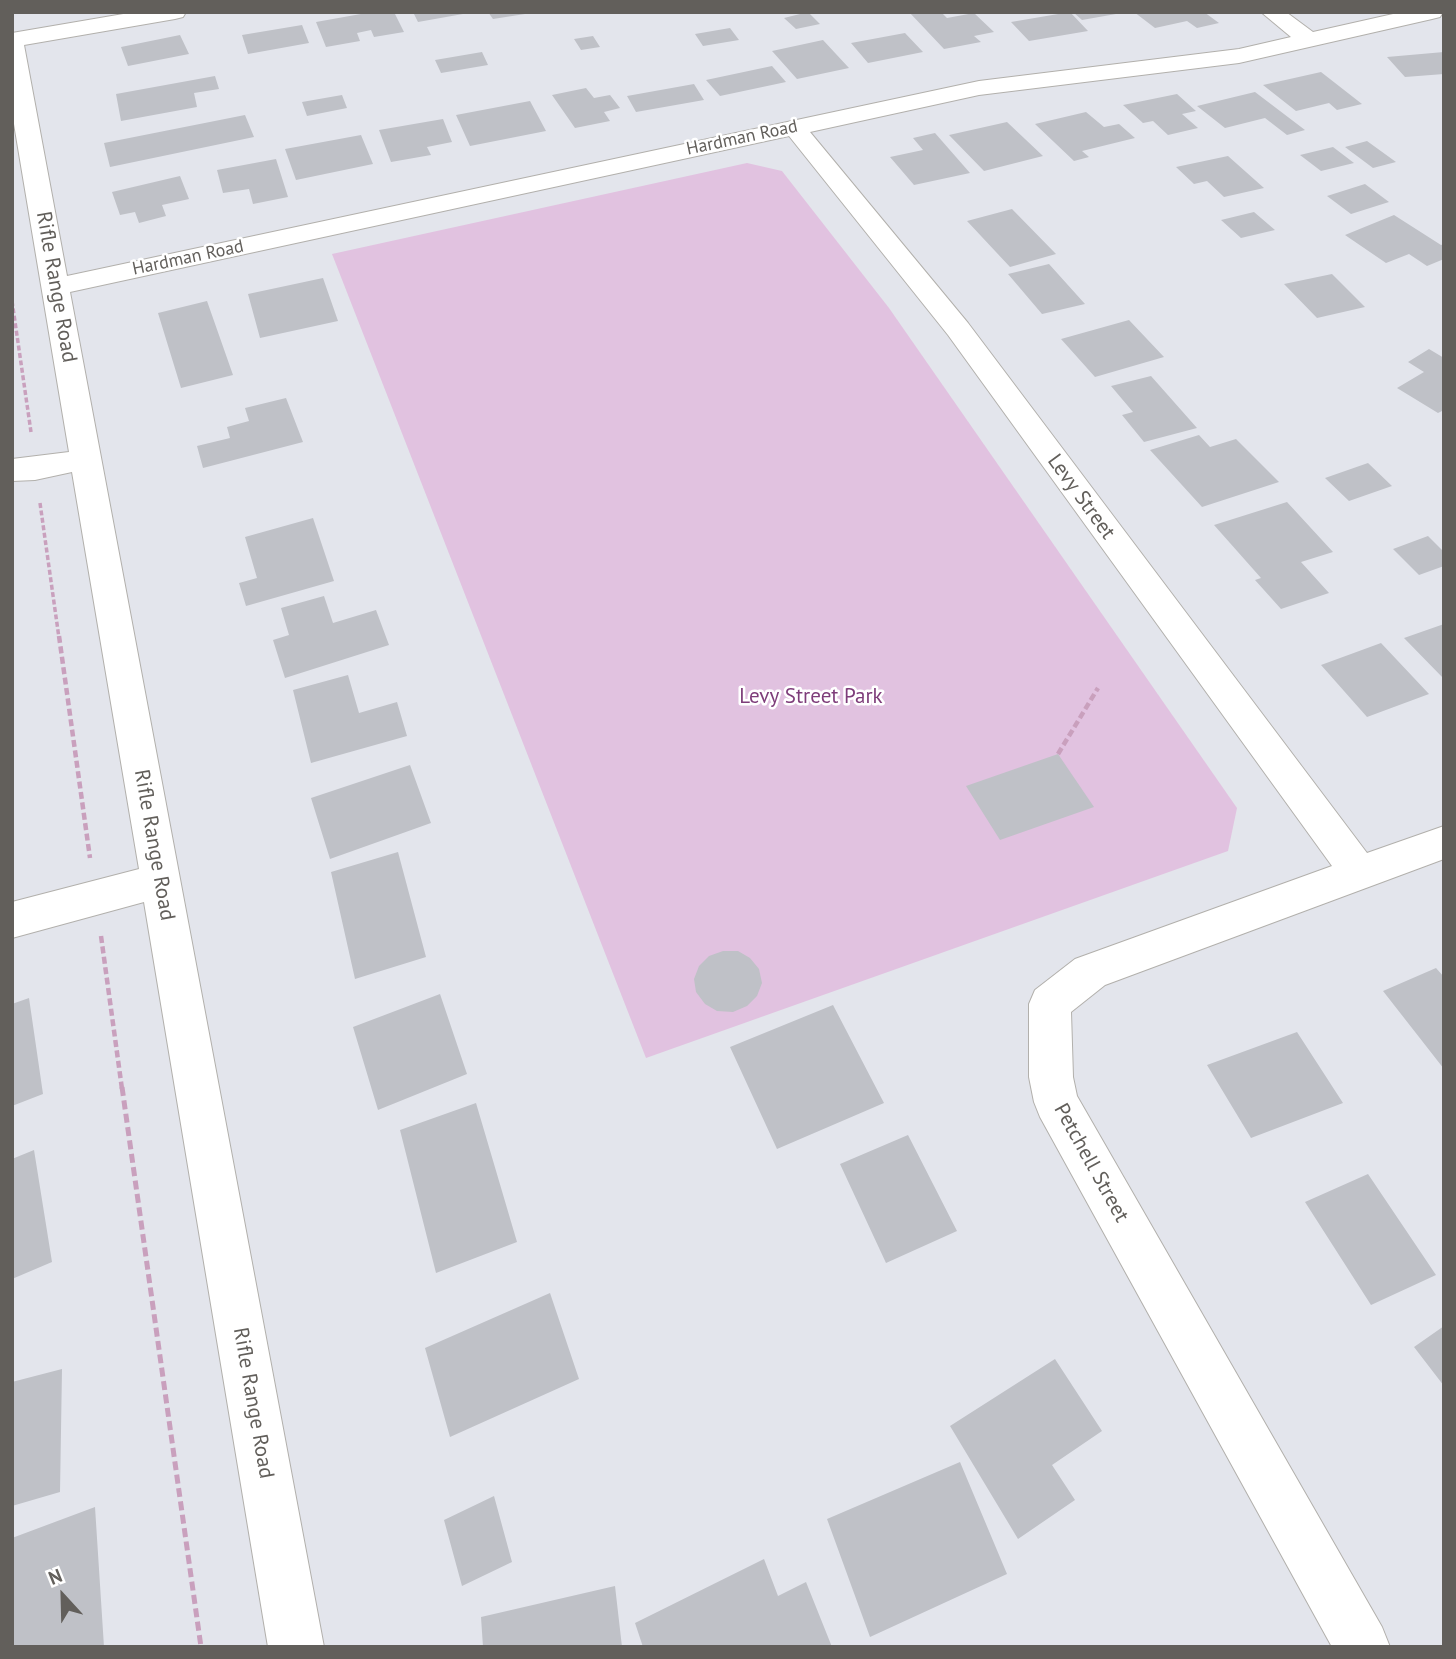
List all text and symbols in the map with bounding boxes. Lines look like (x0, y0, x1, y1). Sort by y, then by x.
street label: Hardman Road (684, 116, 800, 160)
street label: Rifle Range Road (30, 210, 82, 364)
street label: Hardman Road (130, 236, 246, 280)
street label: Levy Street (1042, 449, 1120, 545)
park label: Levy Street Park (739, 684, 883, 710)
street label: Rifle Range Road (128, 768, 180, 922)
street label: Petchell Street (1048, 1099, 1134, 1227)
street label: Rifle Range Road (227, 1326, 279, 1480)
north arrow (28, 1561, 98, 1631)
text: N (45, 1563, 65, 1590)

